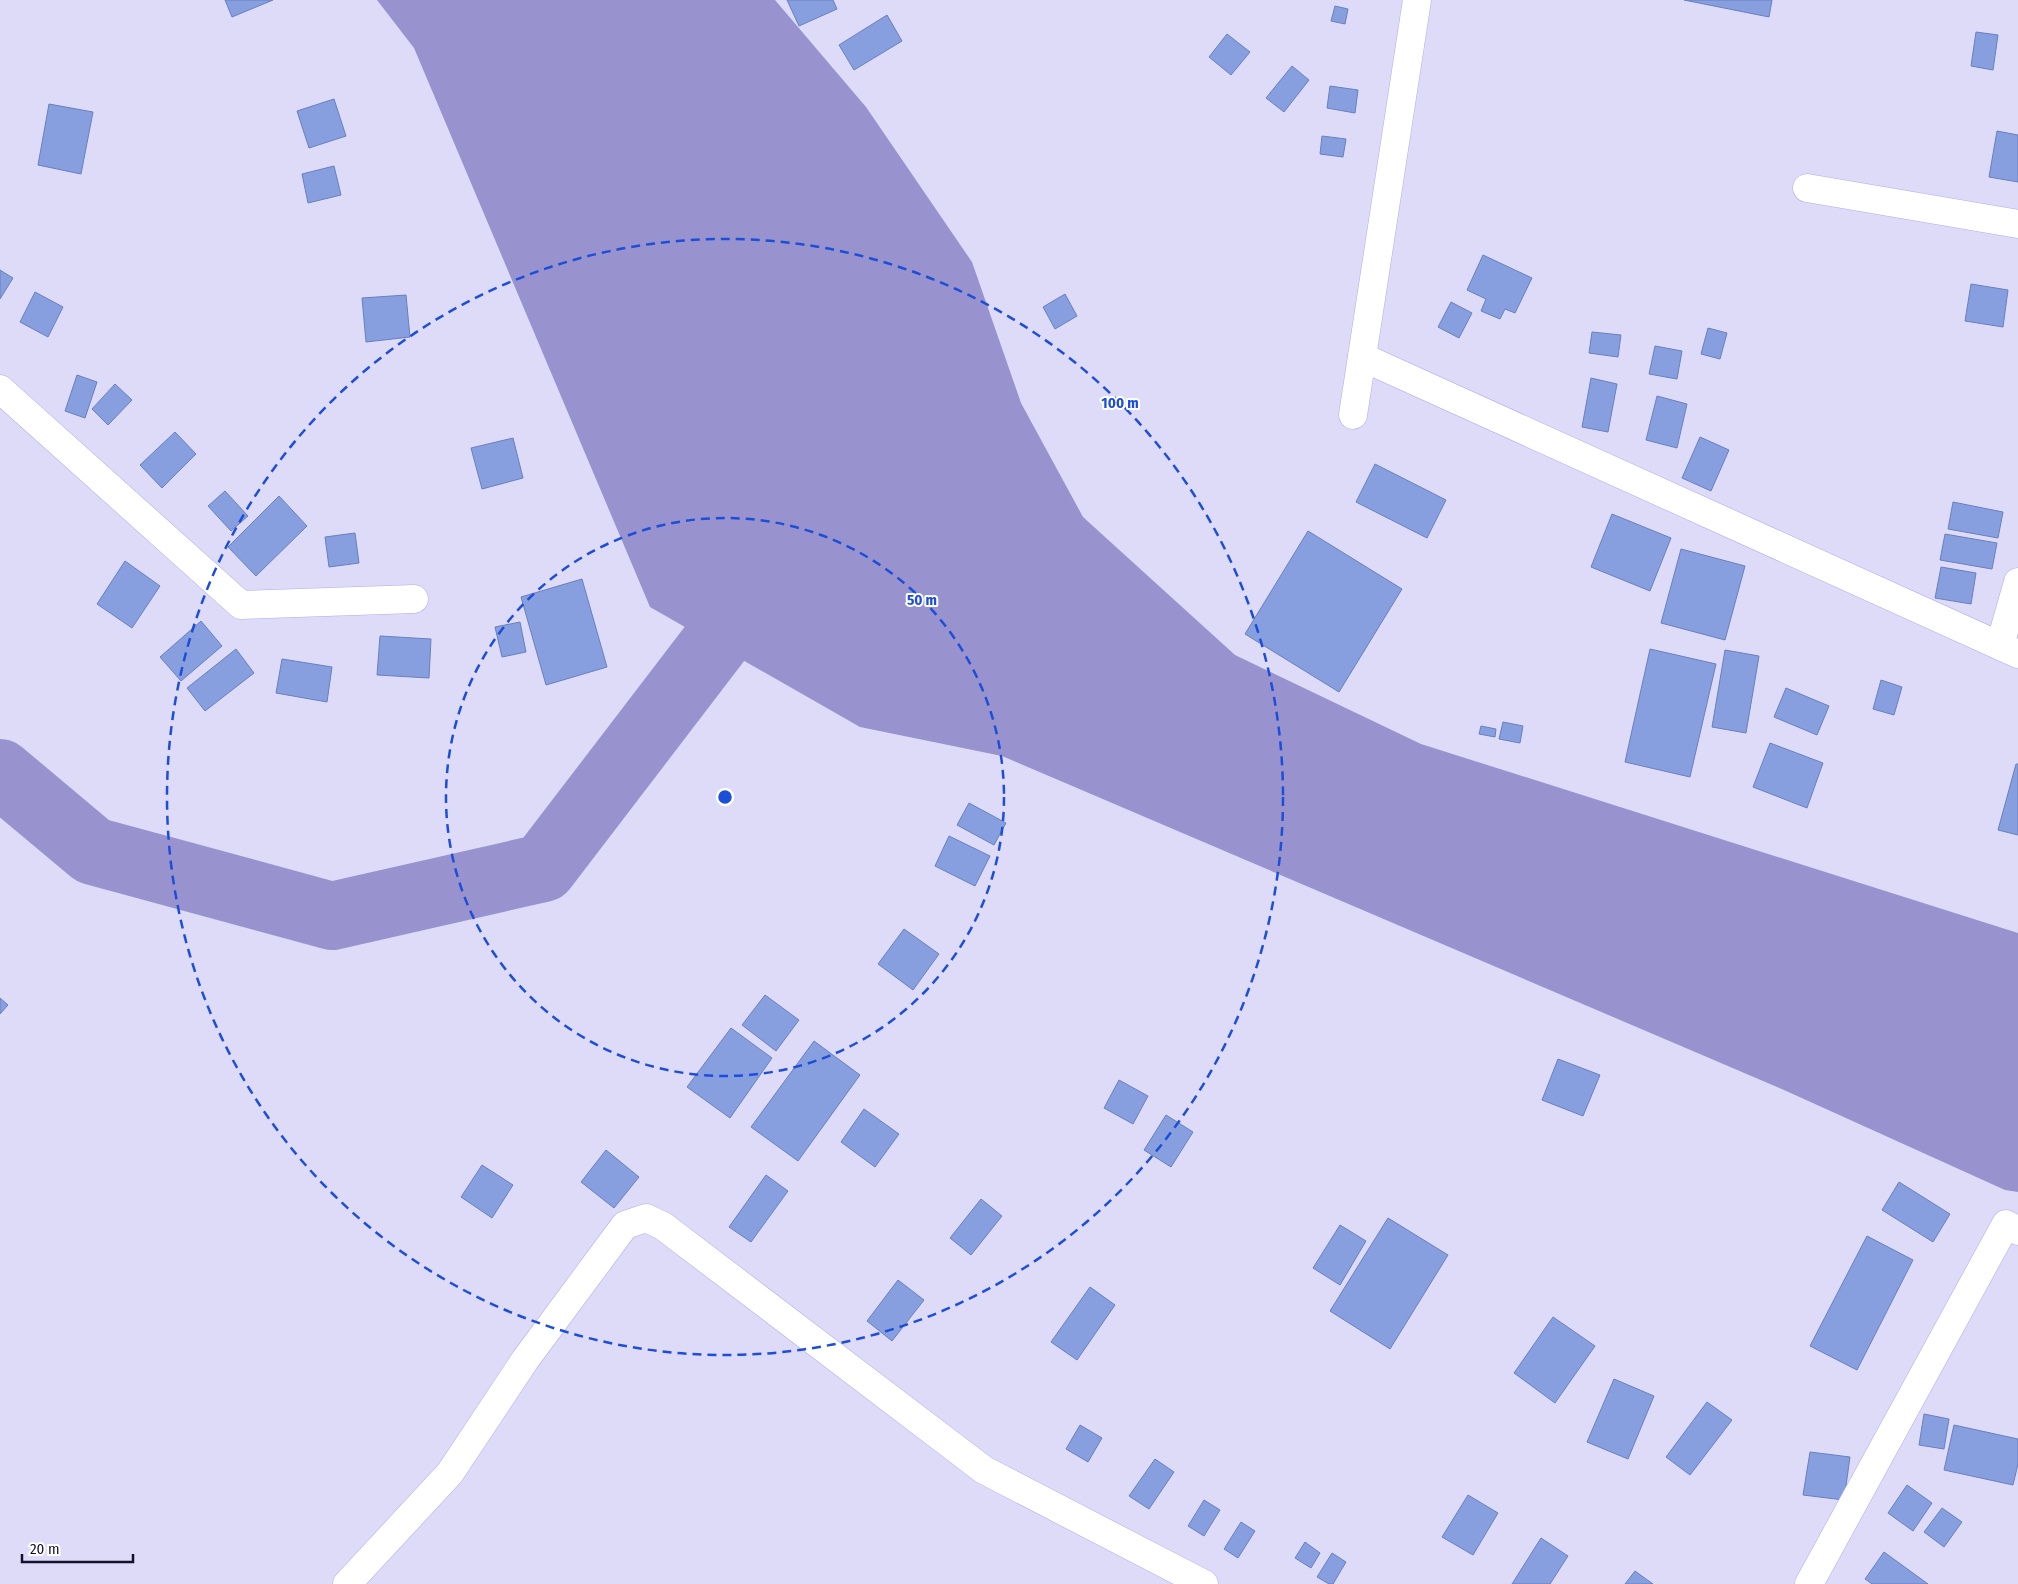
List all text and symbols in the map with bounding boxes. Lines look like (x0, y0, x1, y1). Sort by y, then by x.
text: 100 m (1101, 394, 1139, 412)
text: 50 m (907, 591, 937, 609)
centre of rings (716, 788, 734, 806)
scale bar (22, 1532, 134, 1564)
text: 20 m (30, 1540, 60, 1558)

